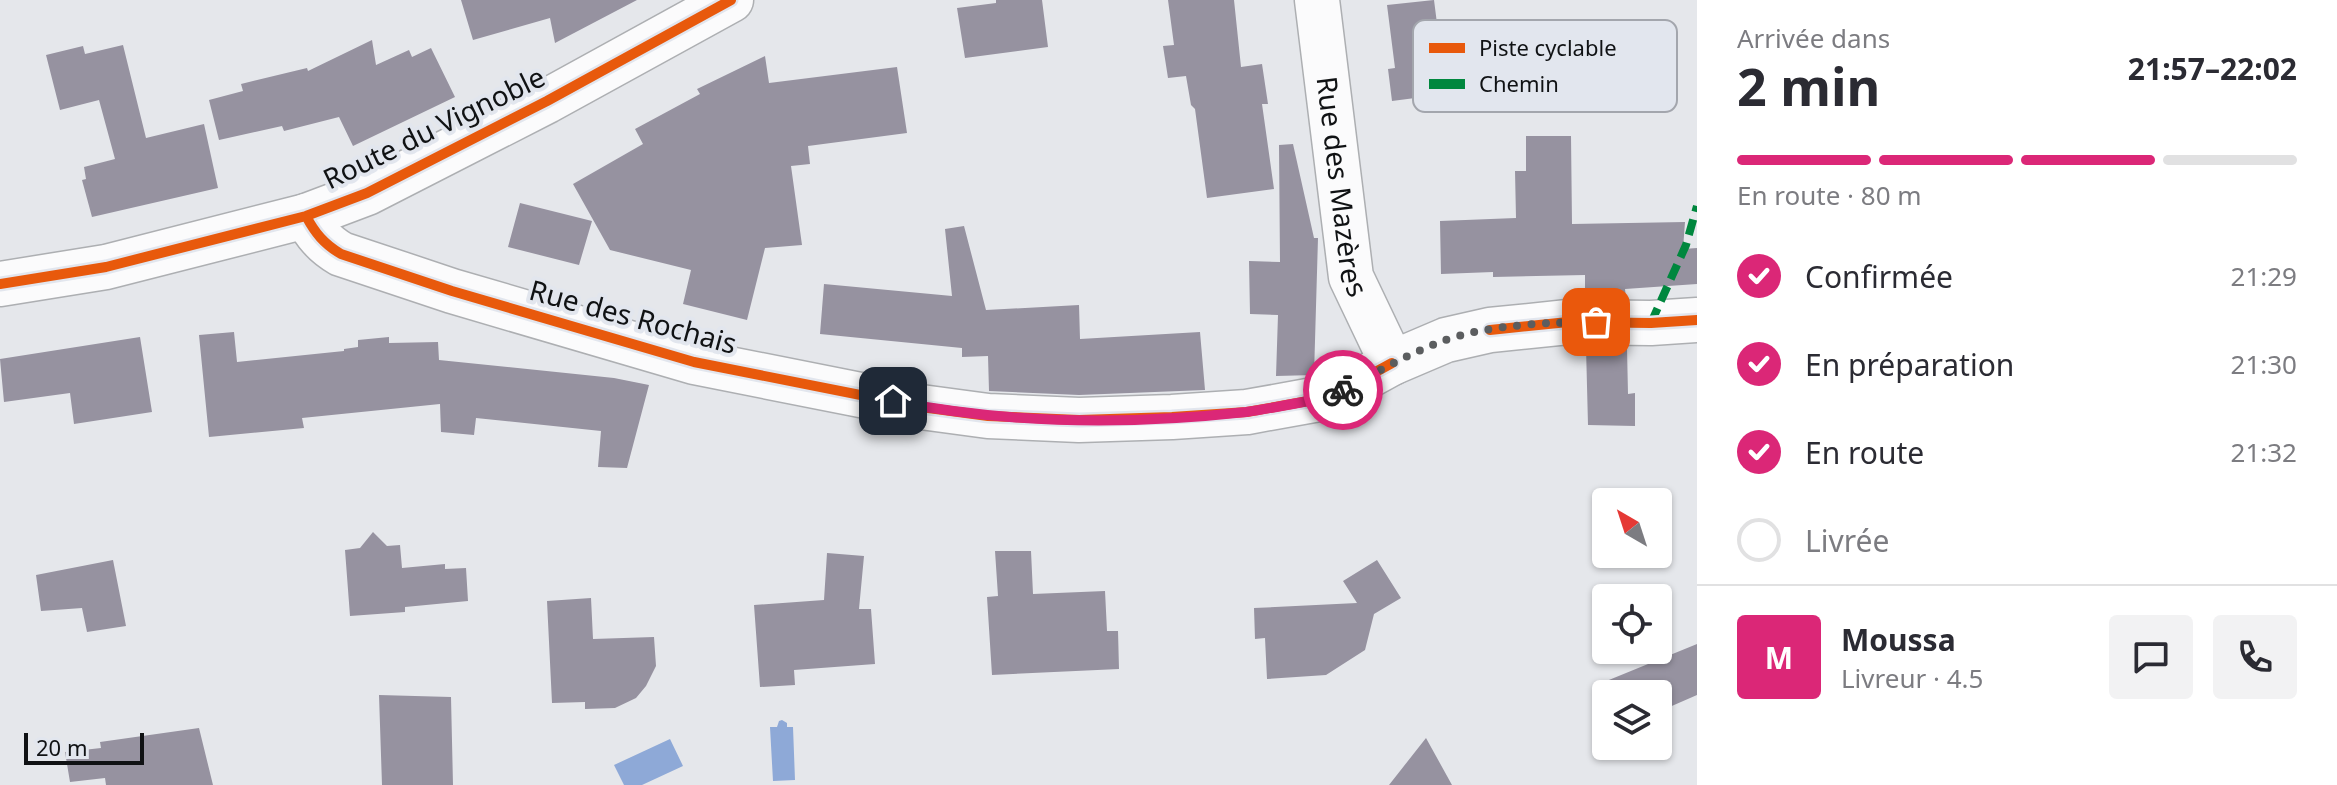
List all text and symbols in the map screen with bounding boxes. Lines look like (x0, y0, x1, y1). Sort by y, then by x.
legend (1413, 20, 1677, 112)
text: Arrivée dans (1737, 20, 1890, 56)
text: Piste cyclable (1479, 32, 1617, 62)
text: 21:57–22:02 (2128, 48, 2297, 89)
text: 2 min (1737, 50, 1880, 121)
street label: Route du Vignoble (316, 57, 551, 197)
text: Chemin (1479, 68, 1559, 98)
street label: Rue des Mazères (1309, 74, 1378, 303)
text: En route · 80 m (1737, 177, 1922, 213)
icon: check (1737, 254, 1781, 298)
text: Confirmée (1805, 256, 1953, 297)
text: 21:29 (2231, 258, 2297, 294)
street label: Rue des Rochais (525, 270, 741, 362)
pin (1562, 288, 1630, 356)
icon: bag (1574, 300, 1618, 344)
icon: check (1737, 342, 1781, 386)
text: En préparation (1805, 344, 2014, 385)
text: 21:30 (2231, 346, 2297, 382)
courier (1303, 350, 1383, 430)
pin (859, 367, 927, 435)
icon: bike (1321, 368, 1365, 412)
icon: home (871, 379, 915, 423)
icon: check (1737, 430, 1781, 474)
text: En route (1805, 432, 1924, 473)
text: 21:32 (2231, 434, 2297, 470)
north arrow (1592, 488, 1672, 568)
map controls (1592, 488, 1672, 760)
text: Livrée (1805, 520, 1889, 561)
button: locate (1592, 584, 1672, 664)
button: chat (2109, 615, 2193, 699)
button: phone (2213, 615, 2297, 699)
text: Moussa (1841, 619, 1956, 660)
text: M (1765, 637, 1793, 678)
text: Livreur · 4.5 (1841, 660, 1983, 696)
button: layers (1592, 680, 1672, 760)
scale bar (24, 729, 144, 765)
text: 20 m (36, 732, 87, 762)

